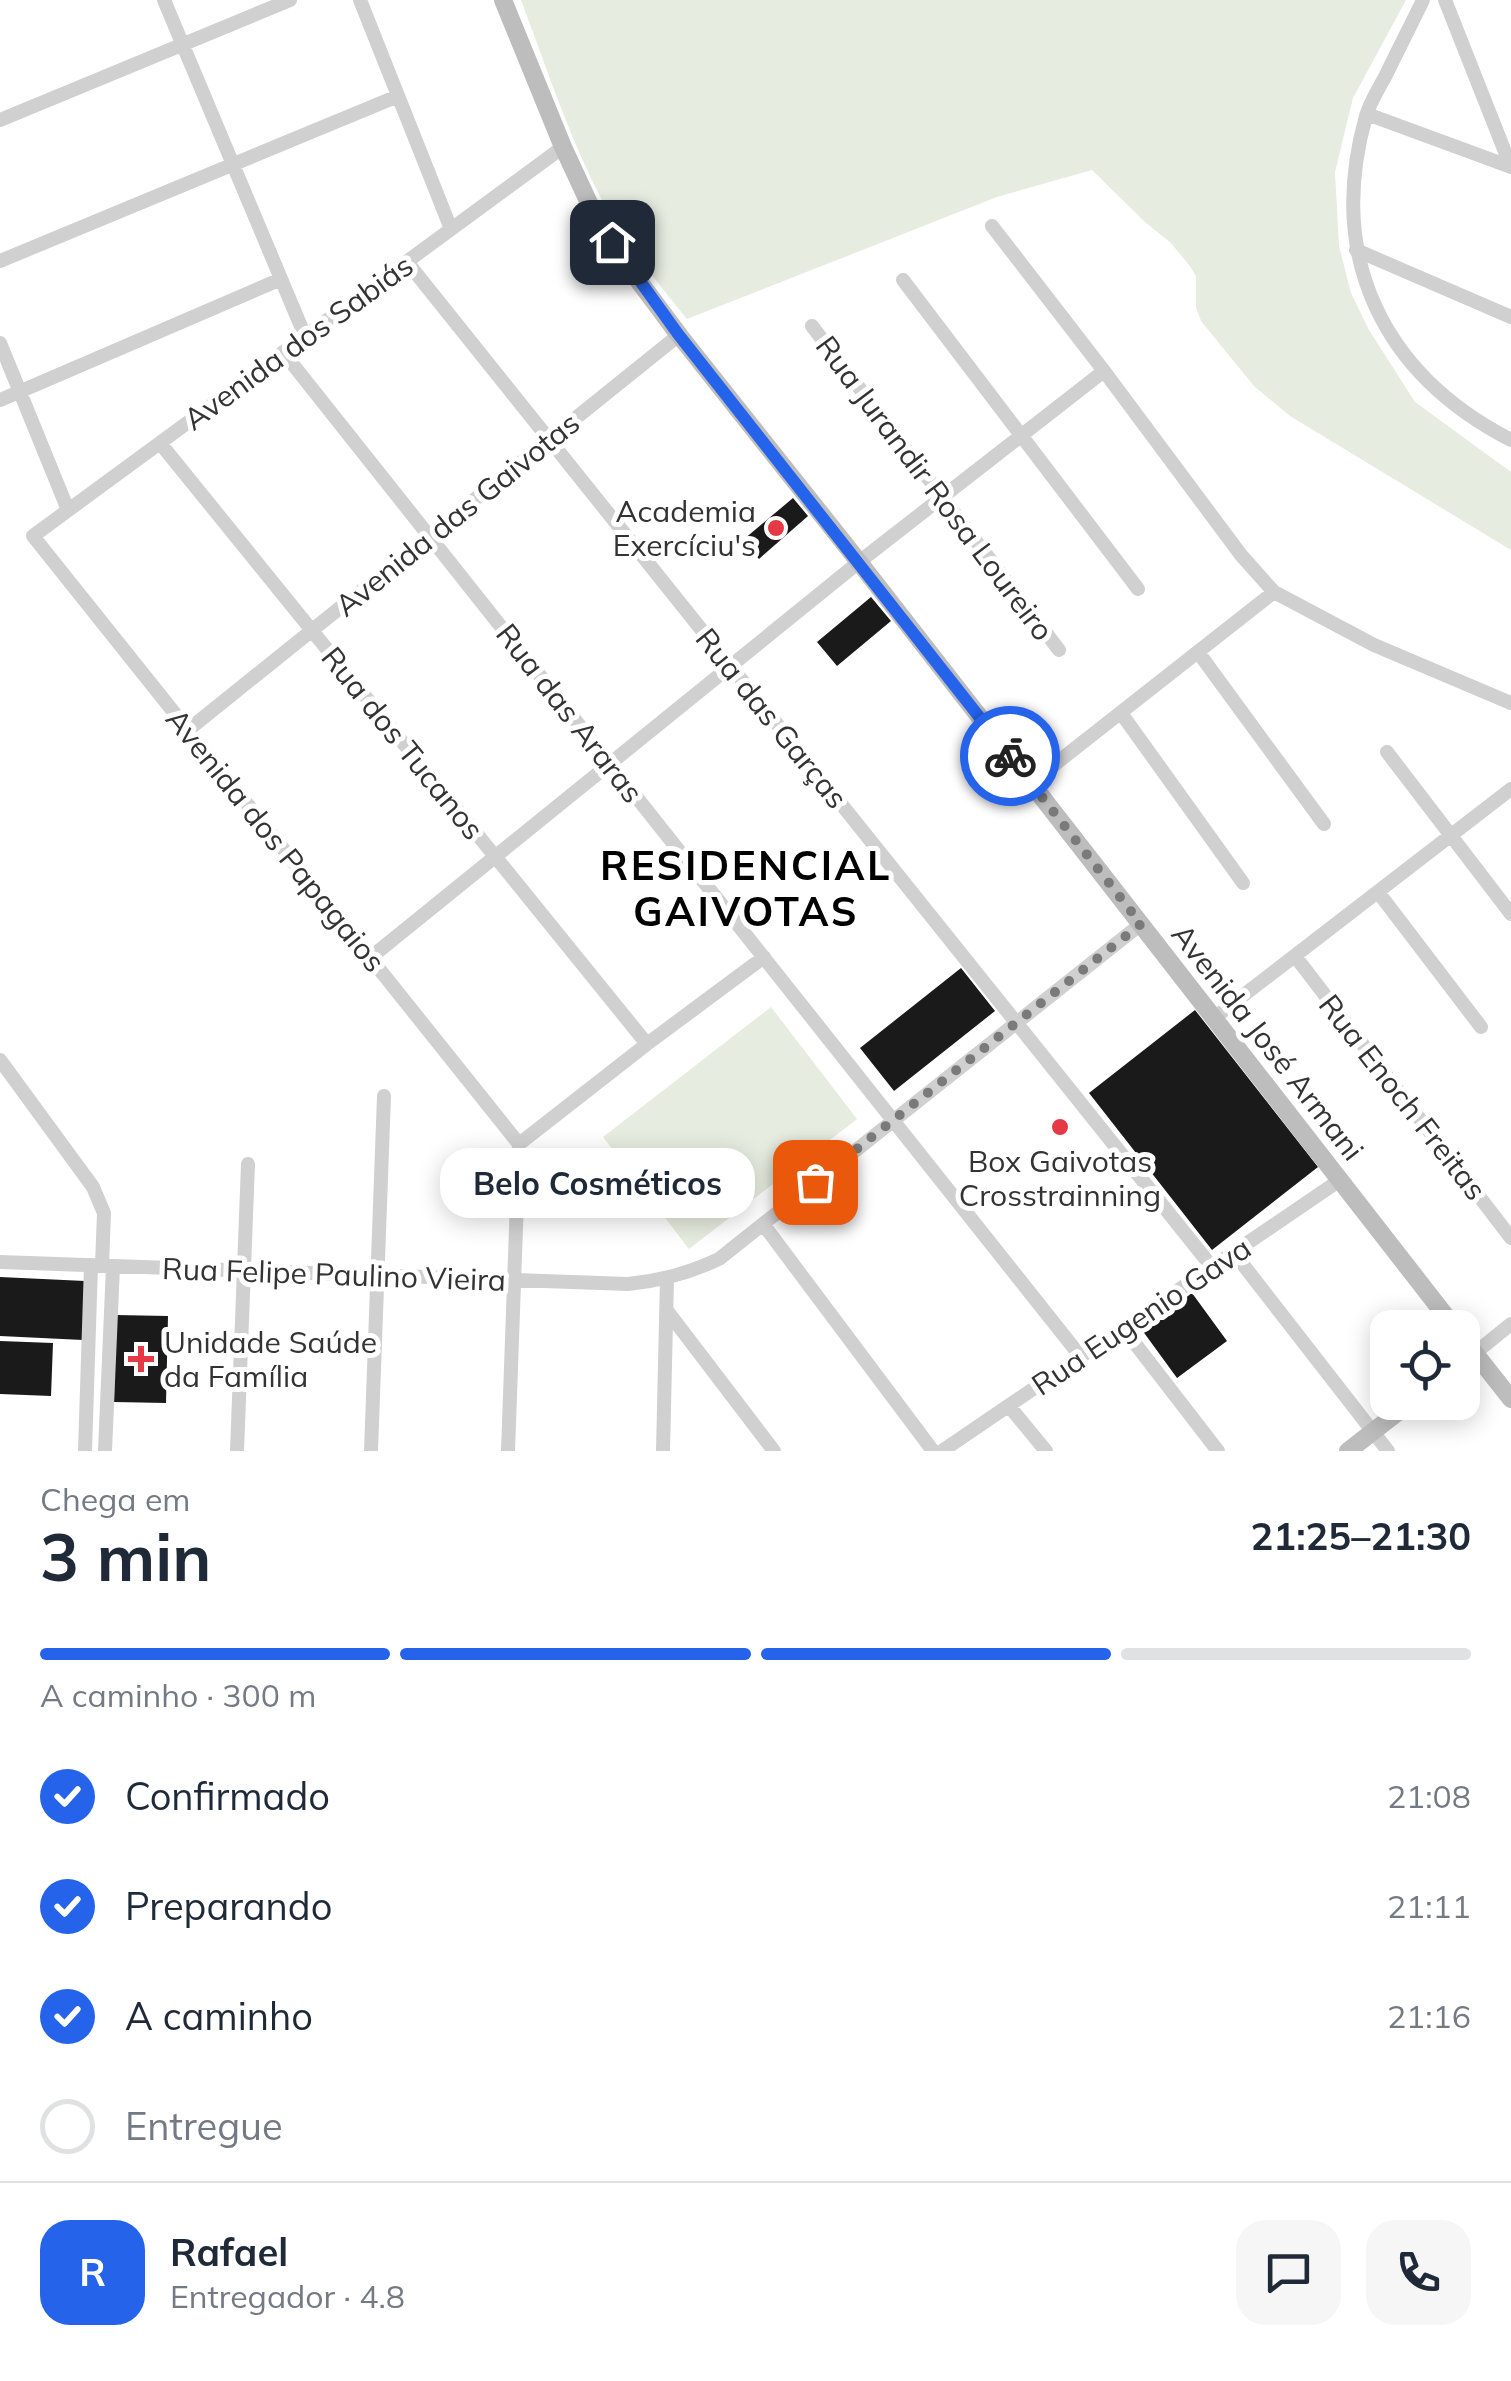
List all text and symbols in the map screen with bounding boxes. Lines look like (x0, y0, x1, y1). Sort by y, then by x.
pin (570, 200, 655, 285)
icon: home (585, 215, 640, 270)
street label: Avenida dos Sabiás (176, 246, 420, 438)
street label: Rua Jurandir Rosa Loureiro (808, 328, 1062, 648)
street label: Avenida das Gaivotas (327, 404, 587, 624)
place label: Academia Exercíciu's (613, 492, 756, 564)
marker: Academia Exercíciu's (765, 517, 787, 539)
street label: Rua das Araras (488, 616, 652, 810)
street label: Rua das Garças (688, 620, 856, 816)
street label: Rua dos Tucanos (314, 639, 492, 847)
street label: Avenida dos Papagaios (158, 701, 394, 979)
courier (960, 706, 1060, 806)
icon: bike (983, 729, 1038, 784)
district label: RESIDENCIAL GAIVOTAS (600, 840, 892, 936)
street label: Avenida José Armani (1164, 916, 1372, 1168)
street label: Rua Enoch Freitas (1311, 987, 1495, 1207)
marker: Box Gaivotas Crosstrainning (1049, 1116, 1071, 1138)
pin (773, 1140, 858, 1225)
place label: Box Gaivotas Crosstrainning (959, 1142, 1161, 1214)
callout: Belo Cosméticos (440, 1147, 755, 1217)
icon: bag (788, 1155, 843, 1210)
text: Belo Cosméticos (473, 1163, 722, 1203)
street label: Rua Eugenio Gava (1024, 1229, 1258, 1403)
street label: Rua Felipe Paulino Vieira (161, 1249, 507, 1299)
map controls (1370, 1310, 1480, 1420)
button: locate (1370, 1310, 1480, 1420)
place label: Unidade Saúde da Família (164, 1323, 377, 1395)
marker: Unidade Saúde da Família (128, 1346, 154, 1372)
text: Chega em (40, 1479, 190, 1519)
text: 21:25–21:30 (1251, 1512, 1471, 1560)
text: 3 min (40, 1516, 211, 1597)
text: A caminho · 300 m (40, 1675, 316, 1715)
icon: check (40, 1769, 95, 1824)
text: Confirmado (125, 1772, 330, 1820)
text: 21:08 (1387, 1776, 1471, 1816)
icon: check (40, 1879, 95, 1934)
text: Preparando (125, 1882, 332, 1930)
text: 21:11 (1387, 1886, 1471, 1926)
icon: check (40, 1989, 95, 2044)
text: A caminho (125, 1992, 313, 2040)
text: 21:16 (1387, 1996, 1471, 2036)
text: Entregue (125, 2102, 283, 2150)
button: chat (1236, 2220, 1341, 2325)
button: phone (1366, 2220, 1471, 2325)
text: Rafael (170, 2228, 288, 2276)
text: R (79, 2248, 106, 2296)
text: Entregador · 4.8 (170, 2276, 405, 2316)

